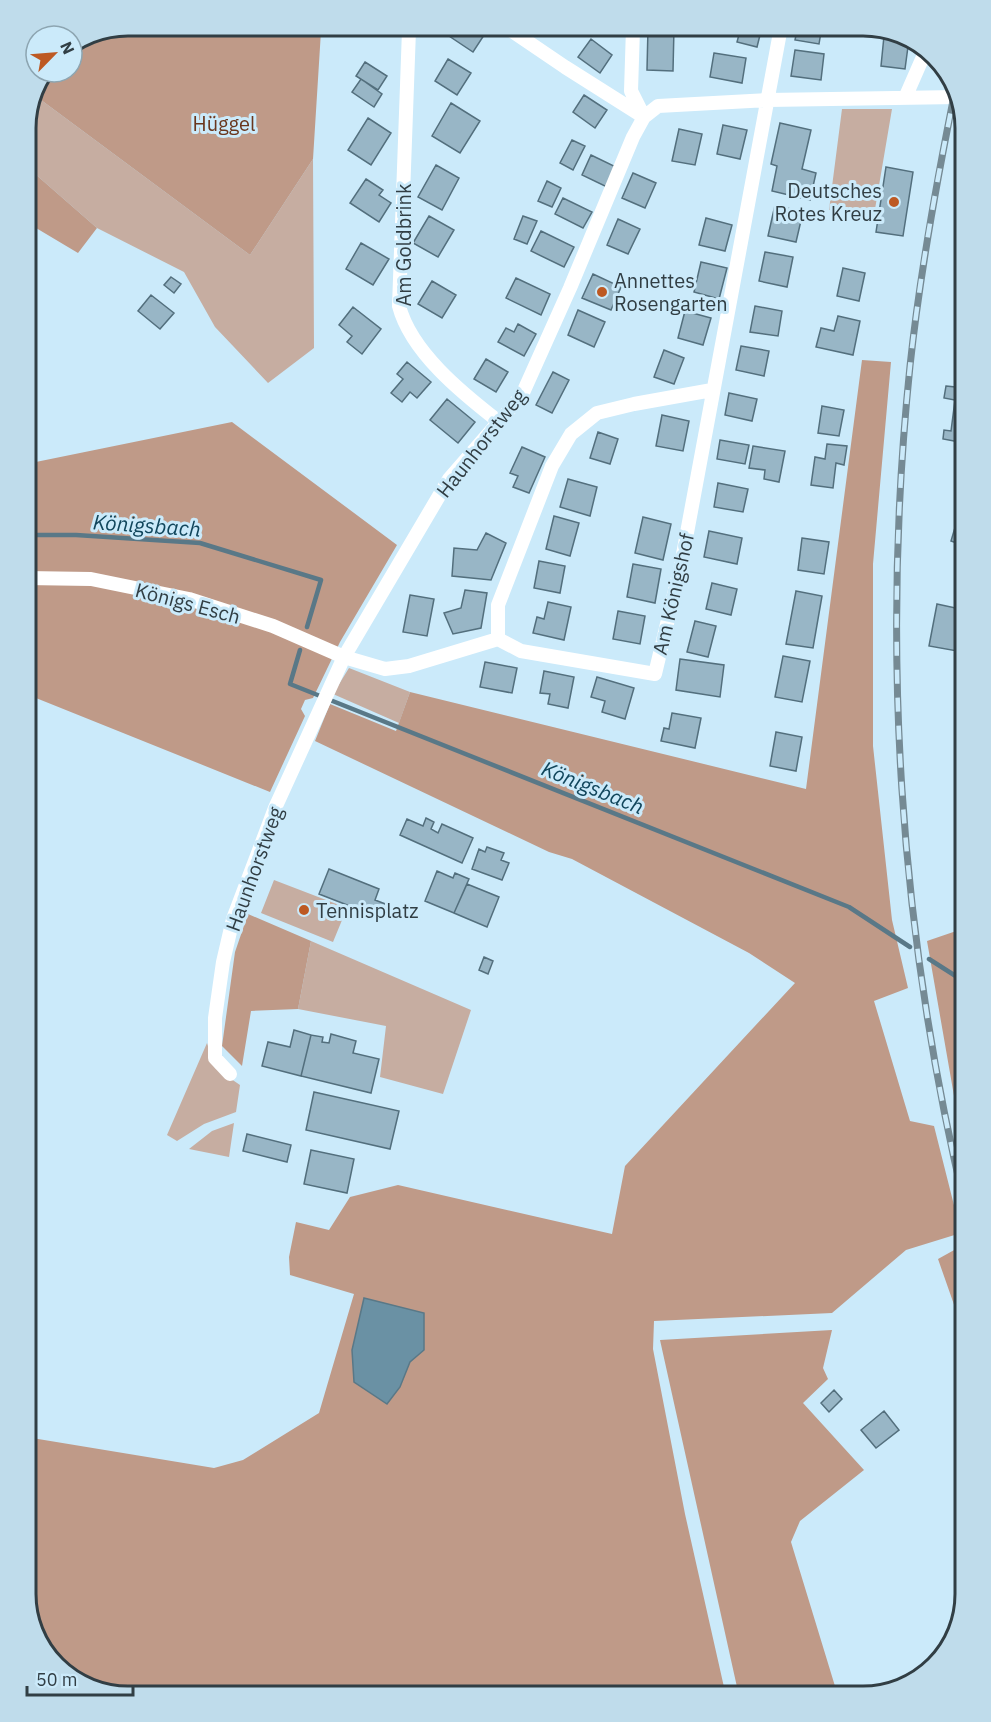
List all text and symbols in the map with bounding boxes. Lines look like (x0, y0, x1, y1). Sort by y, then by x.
north arrow (24, 24, 84, 84)
text: N (56, 38, 79, 57)
park label: Hüggel (193, 110, 255, 137)
place label: Deutsches Rotes Kreuz (775, 177, 882, 227)
street label: Am Goldbrink (390, 183, 417, 306)
marker: Deutsches Rotes Kreuz (887, 195, 901, 209)
place label: Annettes Rosengarten (614, 267, 728, 317)
marker: Annettes Rosengarten (595, 285, 609, 299)
street label: Haunhorstweg (430, 383, 532, 503)
water label: Königsbach (92, 507, 202, 543)
street label: Am Königshof (646, 530, 700, 657)
street label: Königs Esch (133, 576, 243, 630)
water label: Königsbach (538, 754, 648, 820)
street label: Haunhorstweg (219, 802, 289, 935)
place label: Tennisplatz (316, 897, 419, 924)
marker: Tennisplatz (297, 903, 311, 917)
scale bar (27, 1659, 134, 1697)
text: 50 m (36, 1668, 78, 1691)

